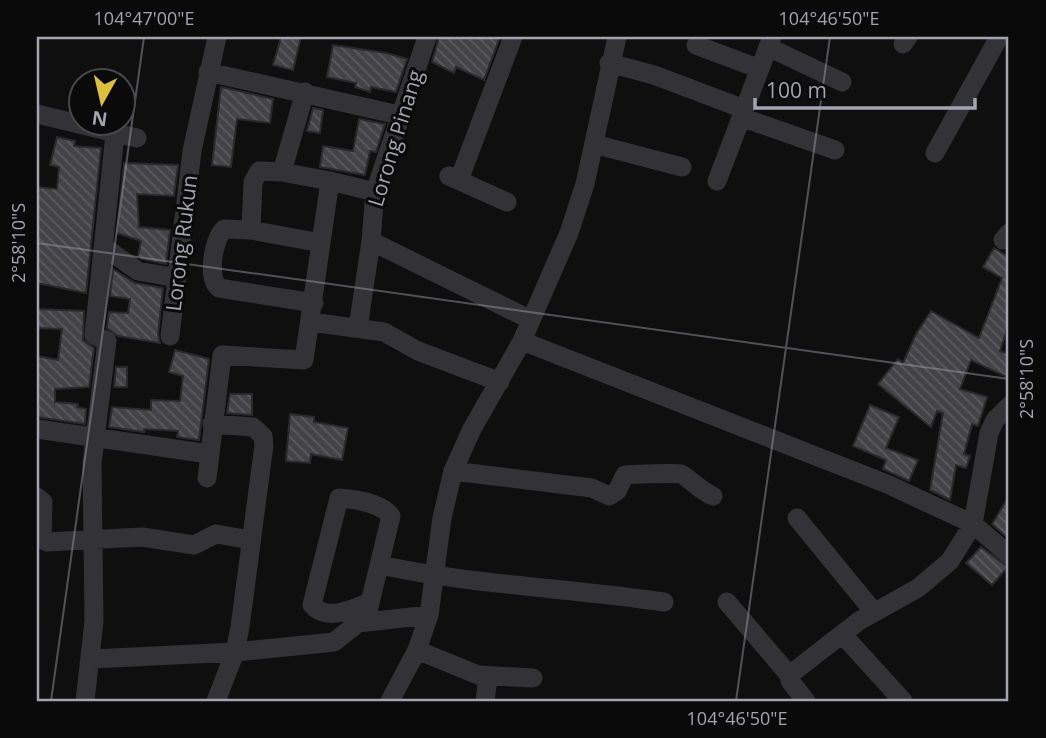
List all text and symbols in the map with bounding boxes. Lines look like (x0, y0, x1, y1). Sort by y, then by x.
text: 104°47'00"E (94, 6, 194, 30)
text: 104°46'50"E (779, 6, 879, 30)
north arrow (66, 66, 136, 136)
street label: Lorong Pinang (361, 66, 429, 210)
scale bar (755, 66, 976, 110)
text: 100 m (766, 76, 827, 104)
text: N (90, 105, 109, 133)
street label: Lorong Rukun (159, 173, 203, 313)
text: 2°58'10"S (6, 203, 30, 283)
text: 2°58'10"S (1014, 339, 1038, 419)
text: 104°46'50"E (687, 706, 787, 730)

